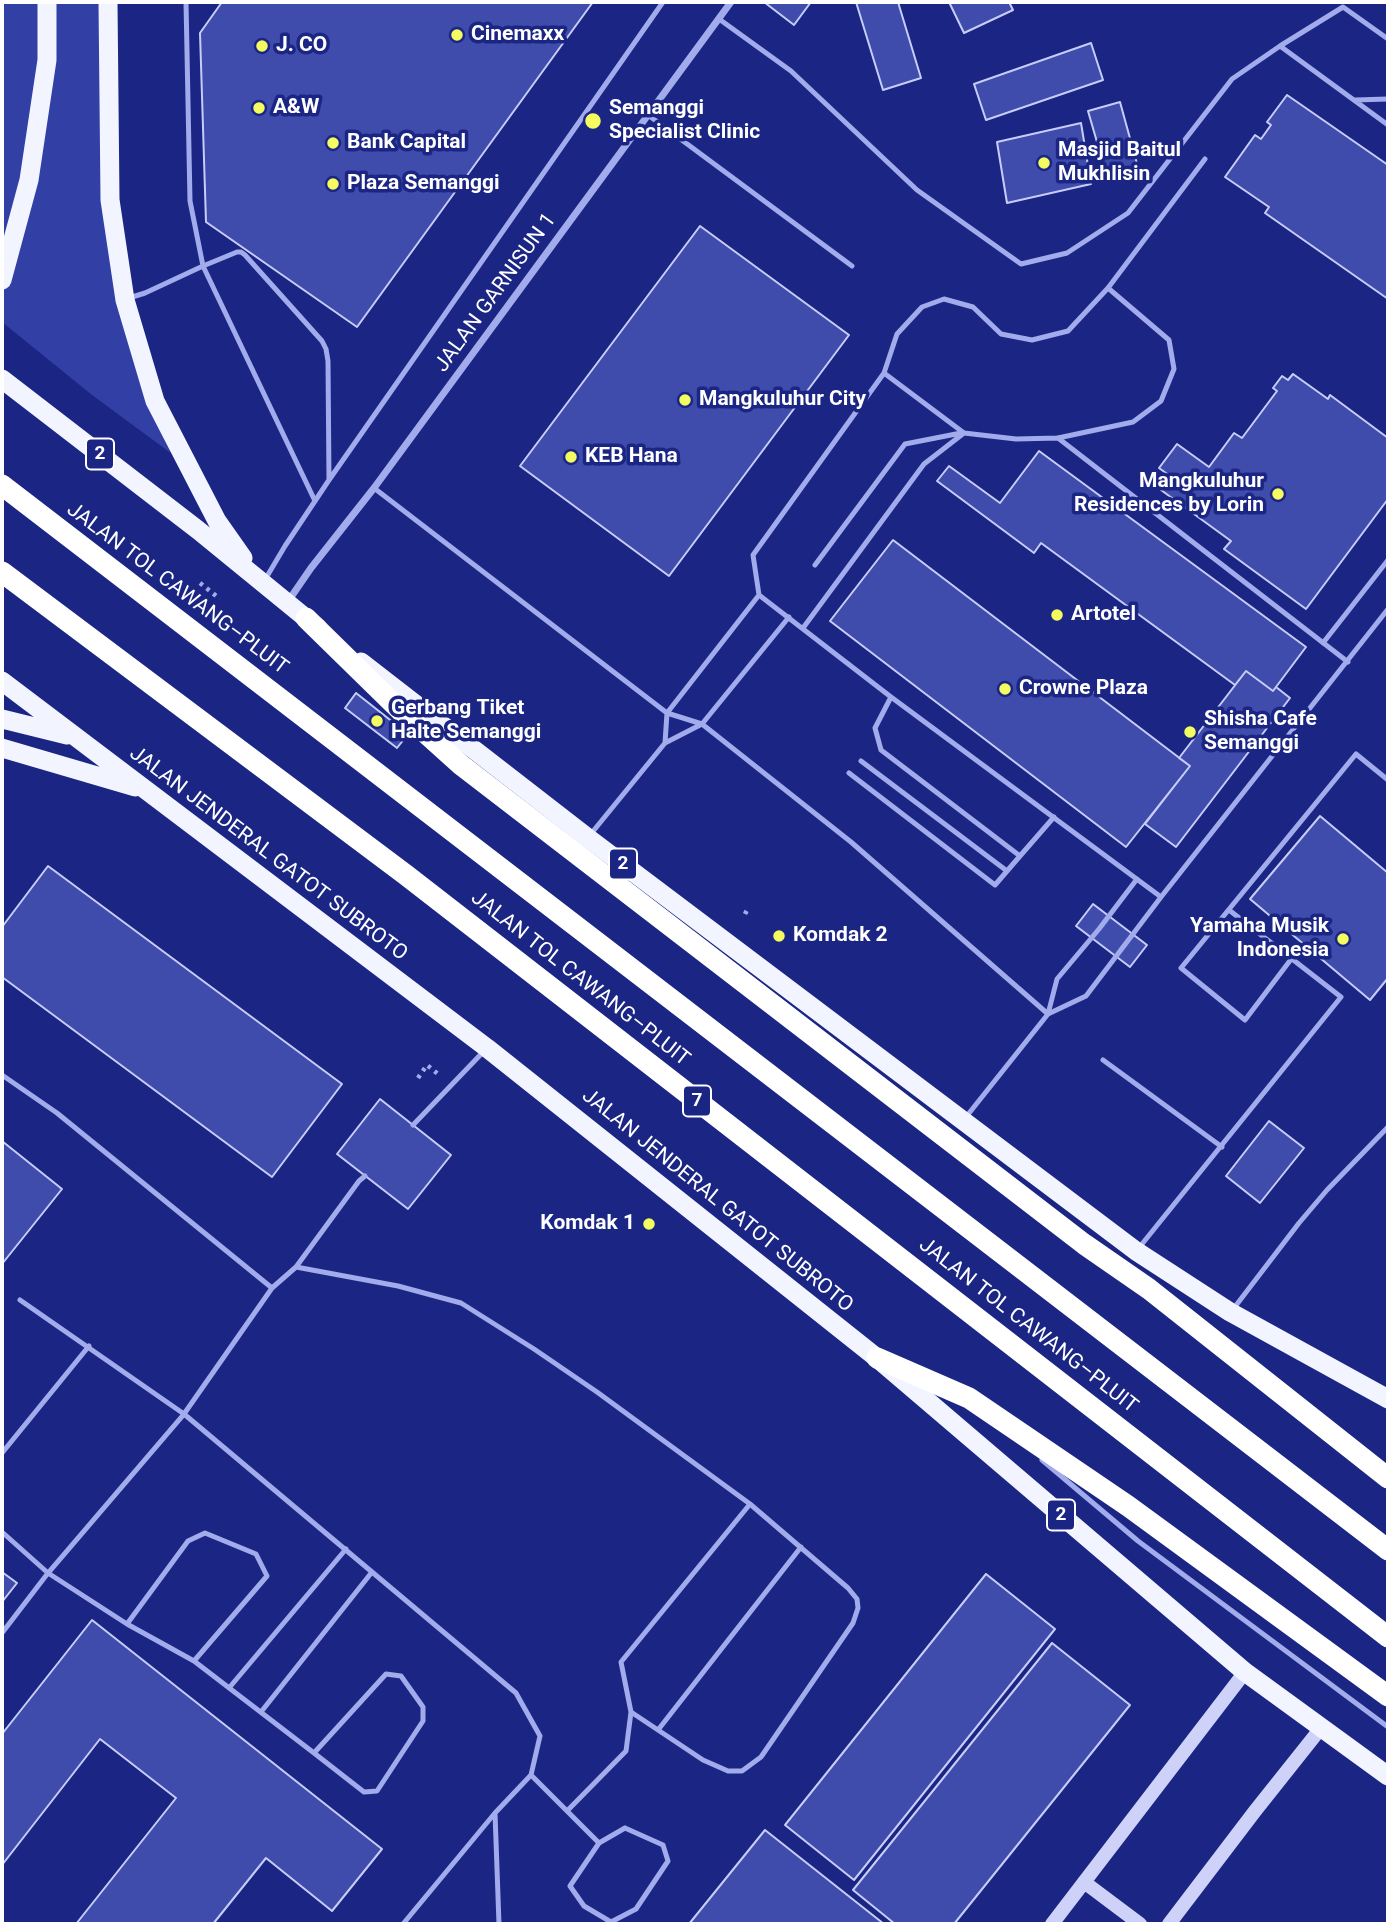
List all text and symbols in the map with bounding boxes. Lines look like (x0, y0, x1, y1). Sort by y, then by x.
place label: Cinemaxx (471, 22, 564, 48)
marker: Cinemaxx (449, 27, 465, 43)
place label: J. CO (276, 33, 327, 59)
marker: J. CO (254, 38, 270, 54)
place label: A&W (273, 95, 319, 121)
place label: Semanggi Specialist Clinic (609, 96, 760, 146)
marker: A&W (251, 100, 267, 116)
marker: Semanggi Specialist Clinic (583, 111, 603, 131)
place label: Bank Capital (347, 130, 466, 156)
marker: Bank Capital (325, 135, 341, 151)
place label: Masjid Baitul Mukhlisin (1058, 138, 1181, 188)
marker: Masjid Baitul Mukhlisin (1036, 155, 1052, 171)
place label: Plaza Semanggi (347, 171, 499, 197)
marker: Plaza Semanggi (325, 176, 341, 192)
street label: JALAN GARNISUN 1 (430, 209, 562, 377)
place label: Mangkuluhur City (699, 387, 866, 413)
marker: Mangkuluhur City (677, 392, 693, 408)
road number: 2 (86, 438, 114, 470)
place label: KEB Hana (585, 444, 678, 470)
marker: KEB Hana (563, 449, 579, 465)
place label: Mangkuluhur Residences by Lorin (1074, 469, 1264, 519)
marker: Mangkuluhur Residences by Lorin (1270, 486, 1286, 502)
street label: JALAN TOL CAWANG–PLUIT (61, 497, 293, 681)
place label: Artotel (1071, 602, 1136, 628)
marker: Artotel (1049, 607, 1065, 623)
place label: Crowne Plaza (1019, 676, 1148, 702)
marker: Crowne Plaza (997, 681, 1013, 697)
place label: Gerbang Tiket Halte Semanggi (391, 696, 541, 746)
place label: Shisha Cafe Semanggi (1204, 707, 1317, 757)
marker: Gerbang Tiket Halte Semanggi (369, 713, 385, 729)
marker: Shisha Cafe Semanggi (1182, 724, 1198, 740)
street label: JALAN JENDERAL GATOT SUBROTO (124, 741, 412, 967)
road number: 2 (609, 848, 637, 880)
street label: JALAN TOL CAWANG–PLUIT (466, 886, 694, 1072)
place label: Yamaha Musik Indonesia (1190, 914, 1329, 964)
place label: Komdak 2 (793, 923, 888, 949)
marker: Komdak 2 (771, 928, 787, 944)
marker: Yamaha Musik Indonesia (1335, 931, 1351, 947)
street label: JALAN JENDERAL GATOT SUBROTO (576, 1084, 858, 1318)
road number: 7 (683, 1086, 711, 1116)
place label: Komdak 1 (540, 1211, 635, 1237)
marker: Komdak 1 (641, 1216, 657, 1232)
street label: JALAN TOL CAWANG–PLUIT (914, 1233, 1142, 1419)
road number: 2 (1047, 1499, 1075, 1530)

